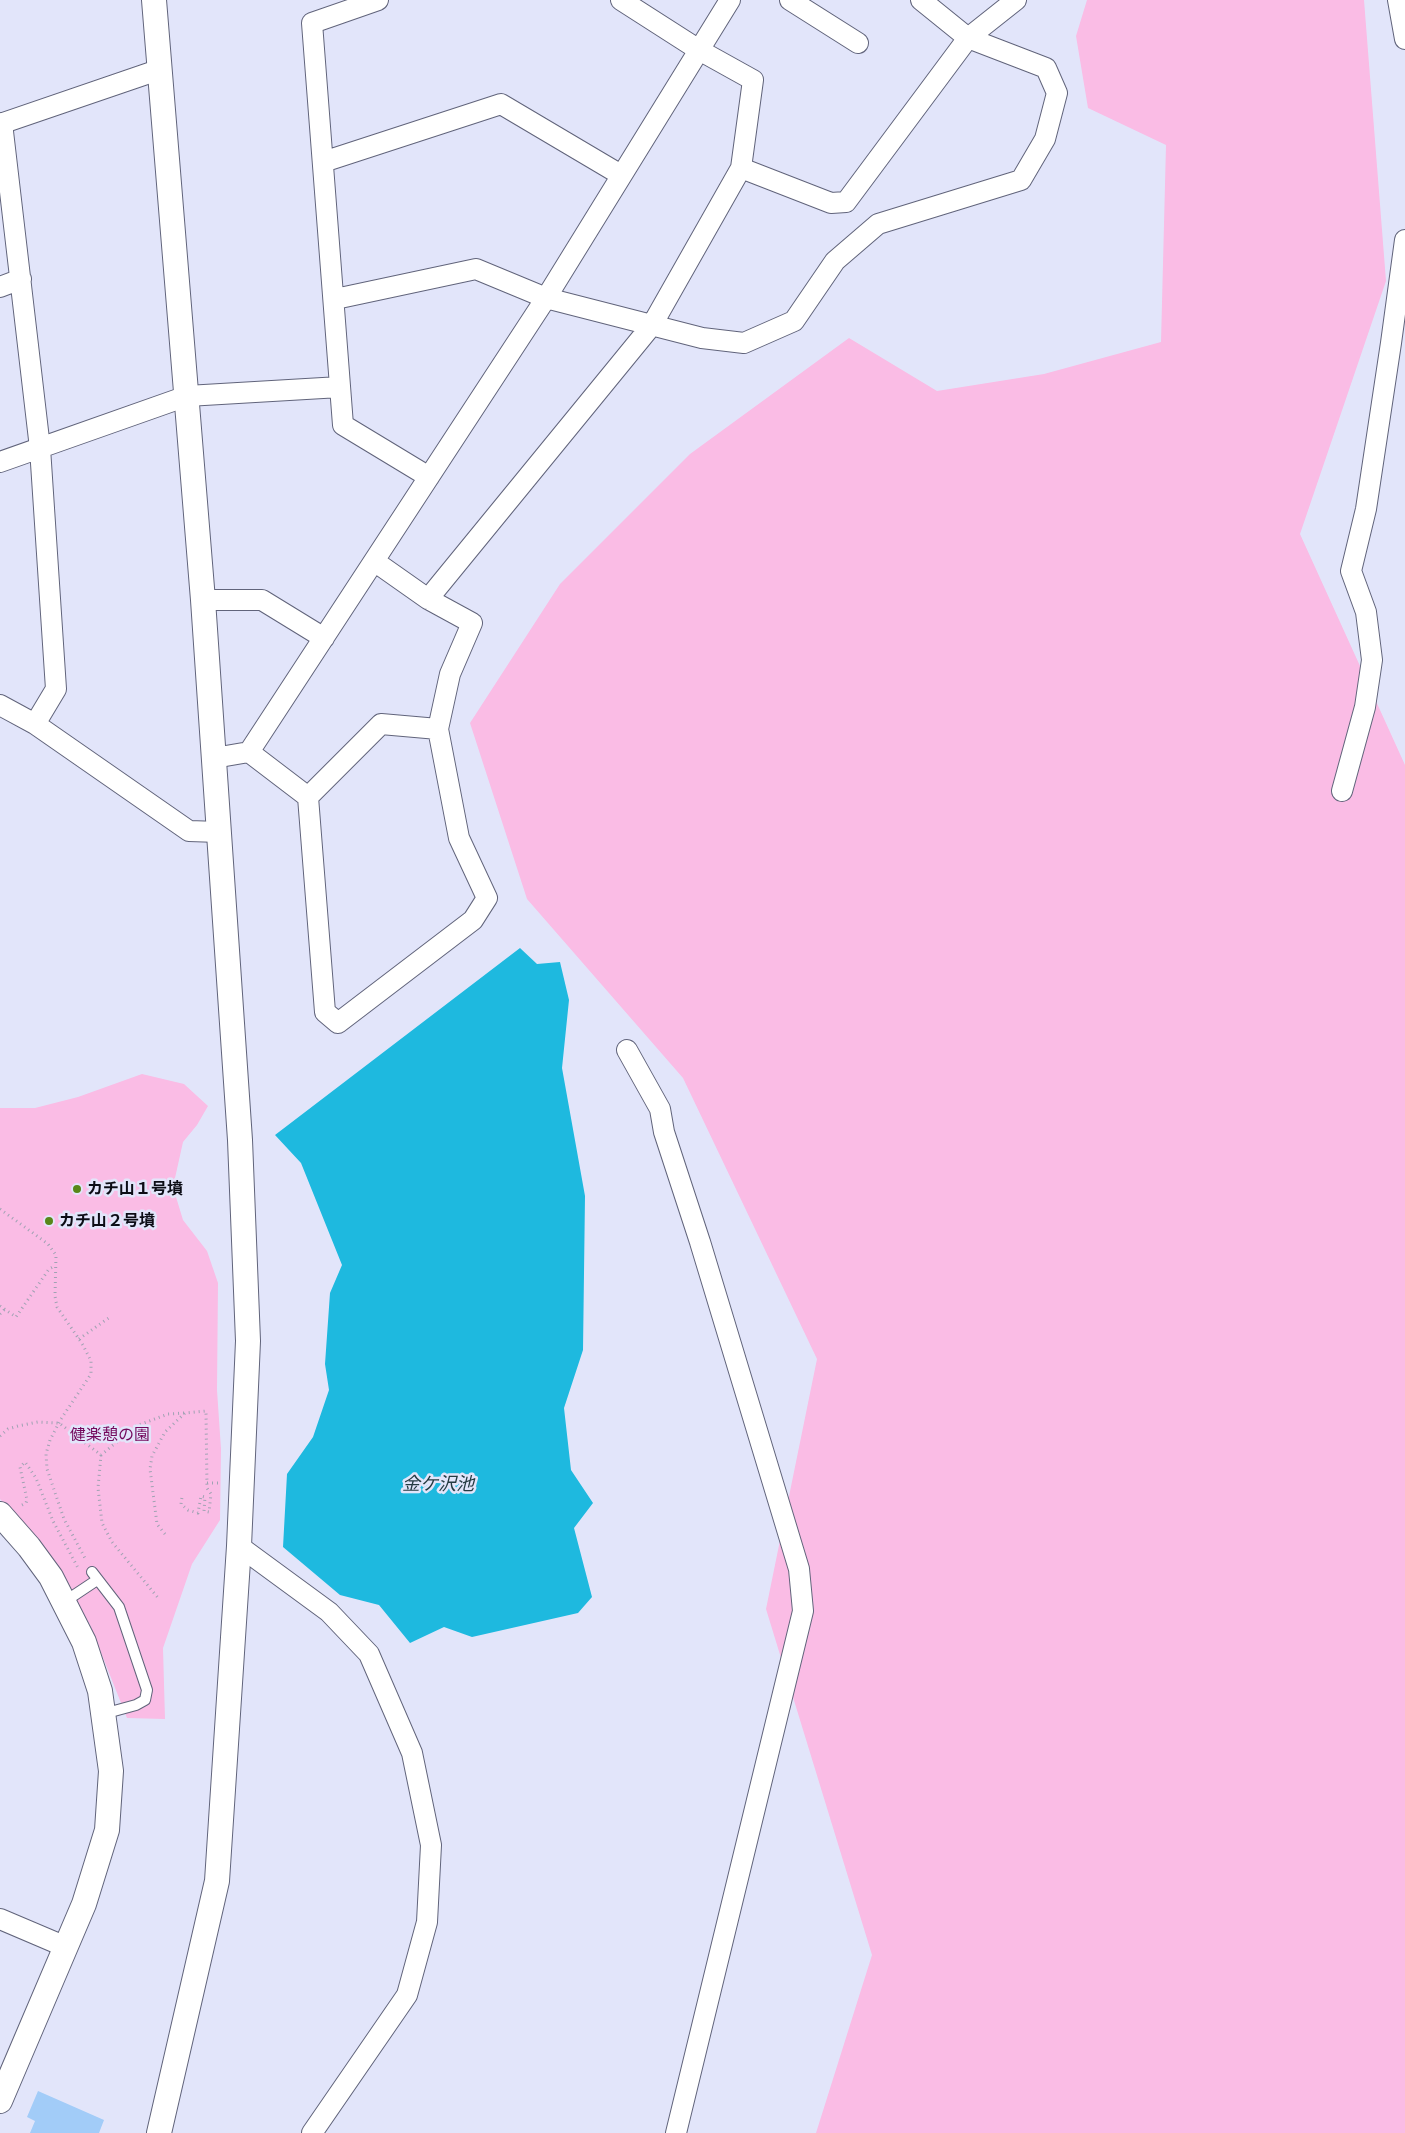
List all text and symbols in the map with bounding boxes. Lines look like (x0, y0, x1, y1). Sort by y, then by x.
place label: カチ山１号墳 (87, 1179, 183, 1199)
marker: カチ山１号墳 (71, 1183, 83, 1195)
place label: カチ山２号墳 (59, 1211, 155, 1231)
marker: カチ山２号墳 (43, 1215, 55, 1227)
park label: 健楽憩の園 (70, 1425, 150, 1445)
water label: 金ケ沢池 (402, 1474, 474, 1496)

